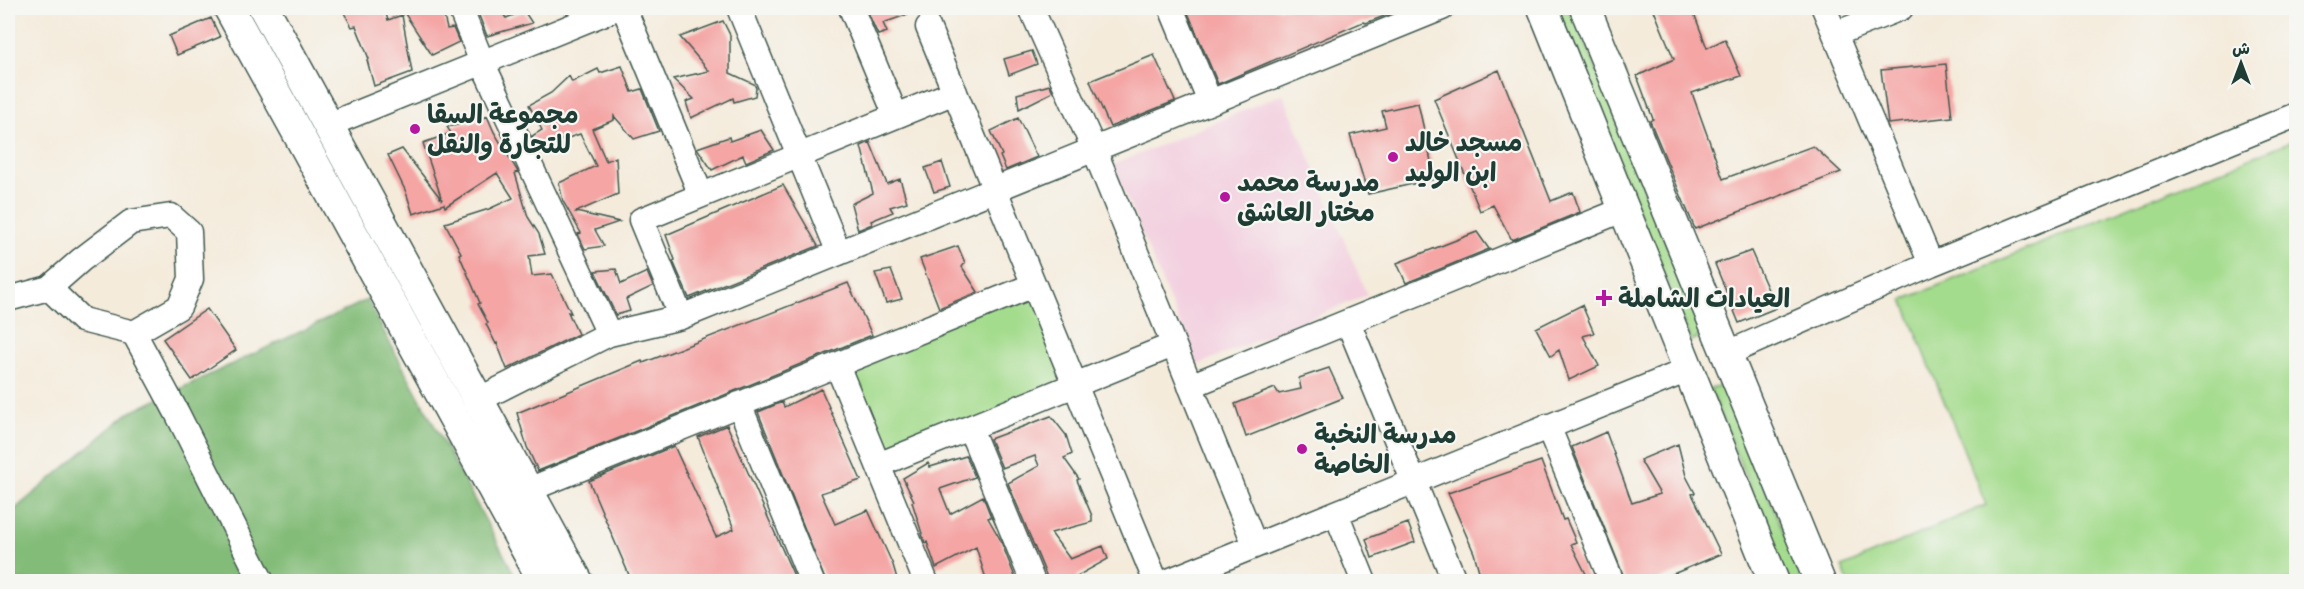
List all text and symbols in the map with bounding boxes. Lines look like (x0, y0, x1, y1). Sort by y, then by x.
north arrow (2211, 33, 2271, 93)
text: ش (2232, 39, 2250, 58)
place label: مجموعة السقا للتجارة والنقل (427, 98, 579, 161)
marker: مجموعة السقا للتجارة والنقل (408, 122, 422, 136)
place label: مسجد خالد ابن الوليد (1405, 126, 1522, 189)
marker: مسجد خالد ابن الوليد (1386, 150, 1400, 164)
place label: مدرسة محمد مختار العاشق (1237, 166, 1380, 228)
marker: مدرسة محمد مختار العاشق (1218, 190, 1232, 204)
place label: العيادات الشاملة (1618, 282, 1790, 314)
marker: العيادات الشاملة (1595, 289, 1613, 307)
place label: مدرسة النخبة الخاصة (1314, 418, 1457, 480)
marker: مدرسة النخبة الخاصة (1295, 442, 1309, 456)

